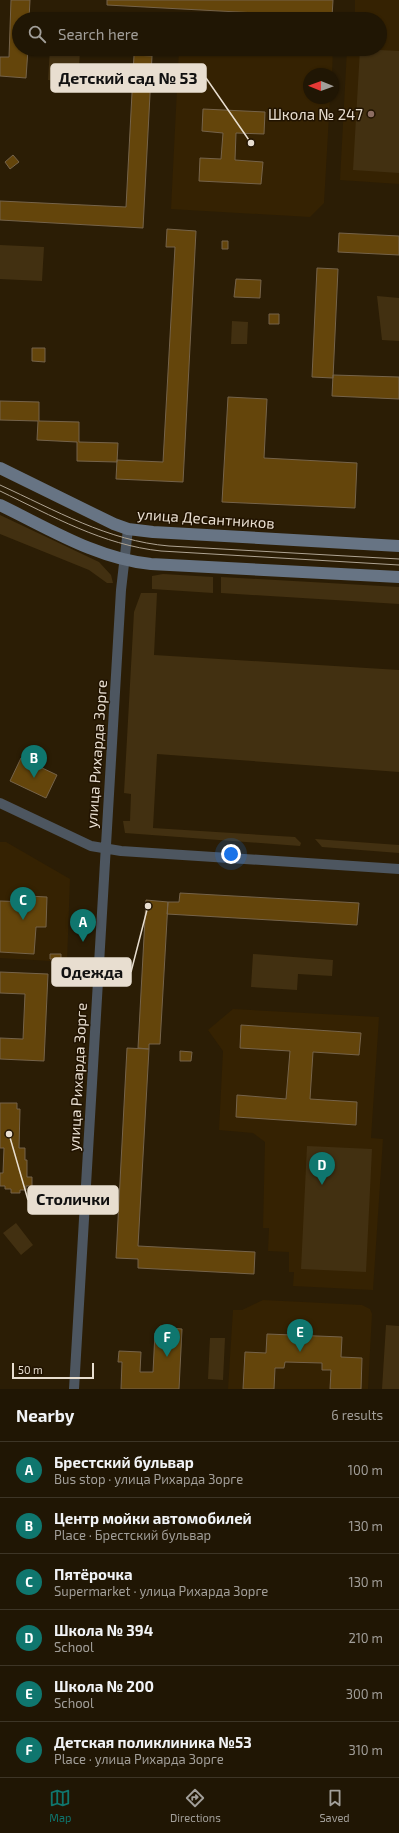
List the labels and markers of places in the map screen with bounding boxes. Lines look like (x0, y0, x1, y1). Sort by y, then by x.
callout: Детский сад № 53 (51, 64, 206, 92)
place label: Школа № 247 (268, 105, 363, 123)
marker: Школа № 247 (366, 109, 376, 119)
pin: B (21, 745, 47, 778)
pin: C (10, 887, 36, 920)
pin: A (70, 909, 96, 942)
callout: Одежда (52, 958, 131, 986)
pin: D (309, 1152, 335, 1185)
callout: Столички (28, 1186, 118, 1214)
pin: E (287, 1319, 313, 1352)
pin: F (154, 1324, 180, 1357)

